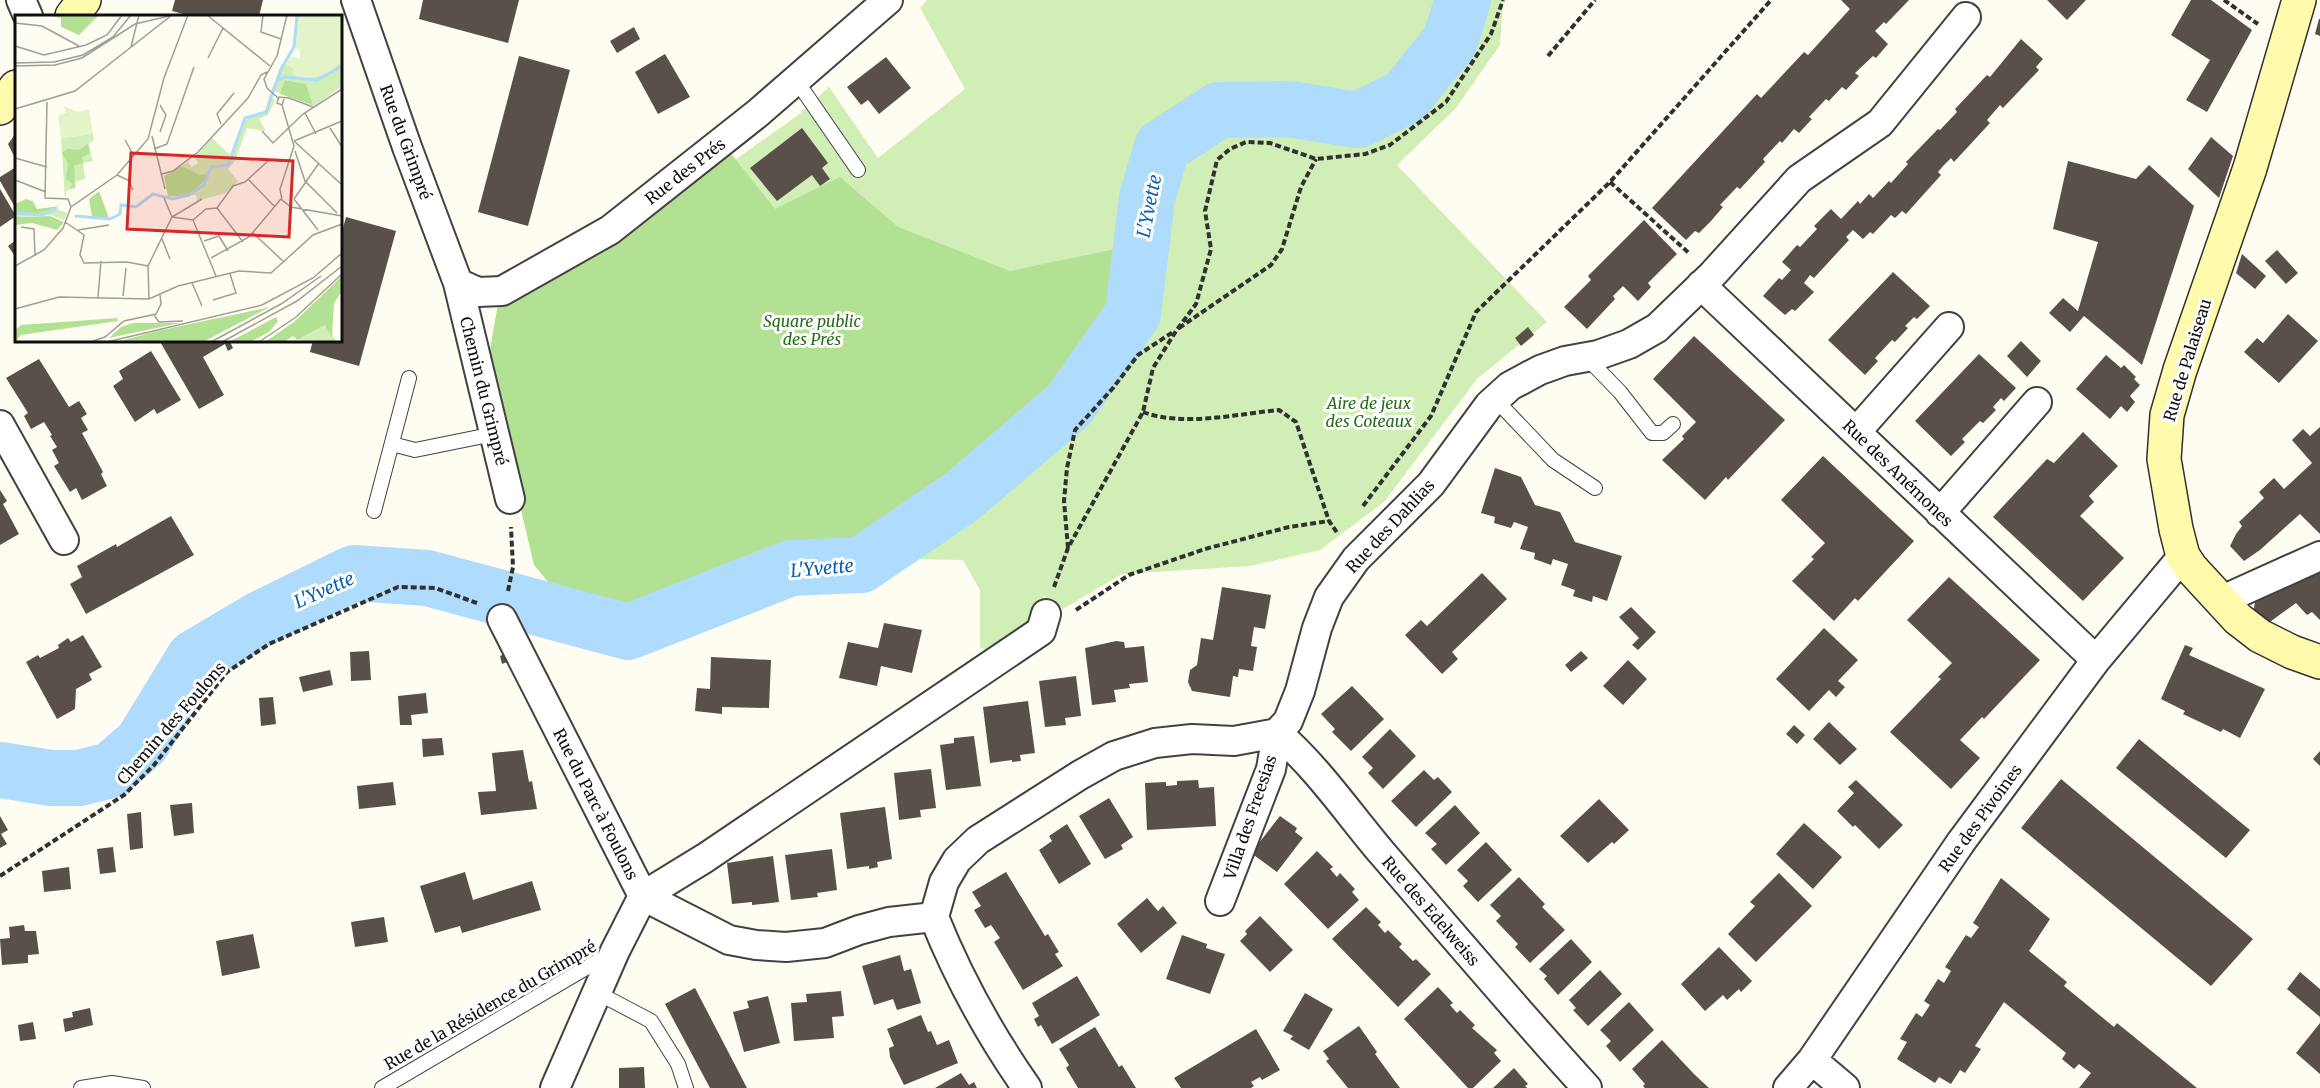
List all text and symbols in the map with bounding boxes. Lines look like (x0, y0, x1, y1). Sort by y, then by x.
inset map (15, 15, 342, 342)
street label: Rue du Grimpré (376, 82, 436, 202)
street label: Rue des Prés (641, 133, 729, 209)
water label: L'Yvette (1132, 173, 1166, 239)
street label: Rue de Palaiseau (2159, 296, 2215, 424)
park label: Square public des Prés (763, 311, 861, 349)
street label: Chemin du Grimpré (456, 315, 512, 467)
park label: Aire de jeux des Coteaux (1325, 393, 1413, 431)
street label: Rue des Anémones (1839, 415, 1957, 531)
street label: Rue des Dahlias (1342, 475, 1439, 577)
water label: L'Yvette (789, 554, 855, 582)
water label: L'Yvette (290, 567, 358, 613)
street label: Chemin des Foulons (112, 658, 230, 788)
street label: Rue du Parc à Foulons (549, 725, 643, 883)
street label: Villa des Freesias (1219, 752, 1281, 883)
street label: Rue des Pivoines (1934, 760, 2026, 876)
street label: Rue des Edelweiss (1378, 852, 1484, 970)
street label: Rue de la Résidence du Grimpré (381, 936, 599, 1074)

